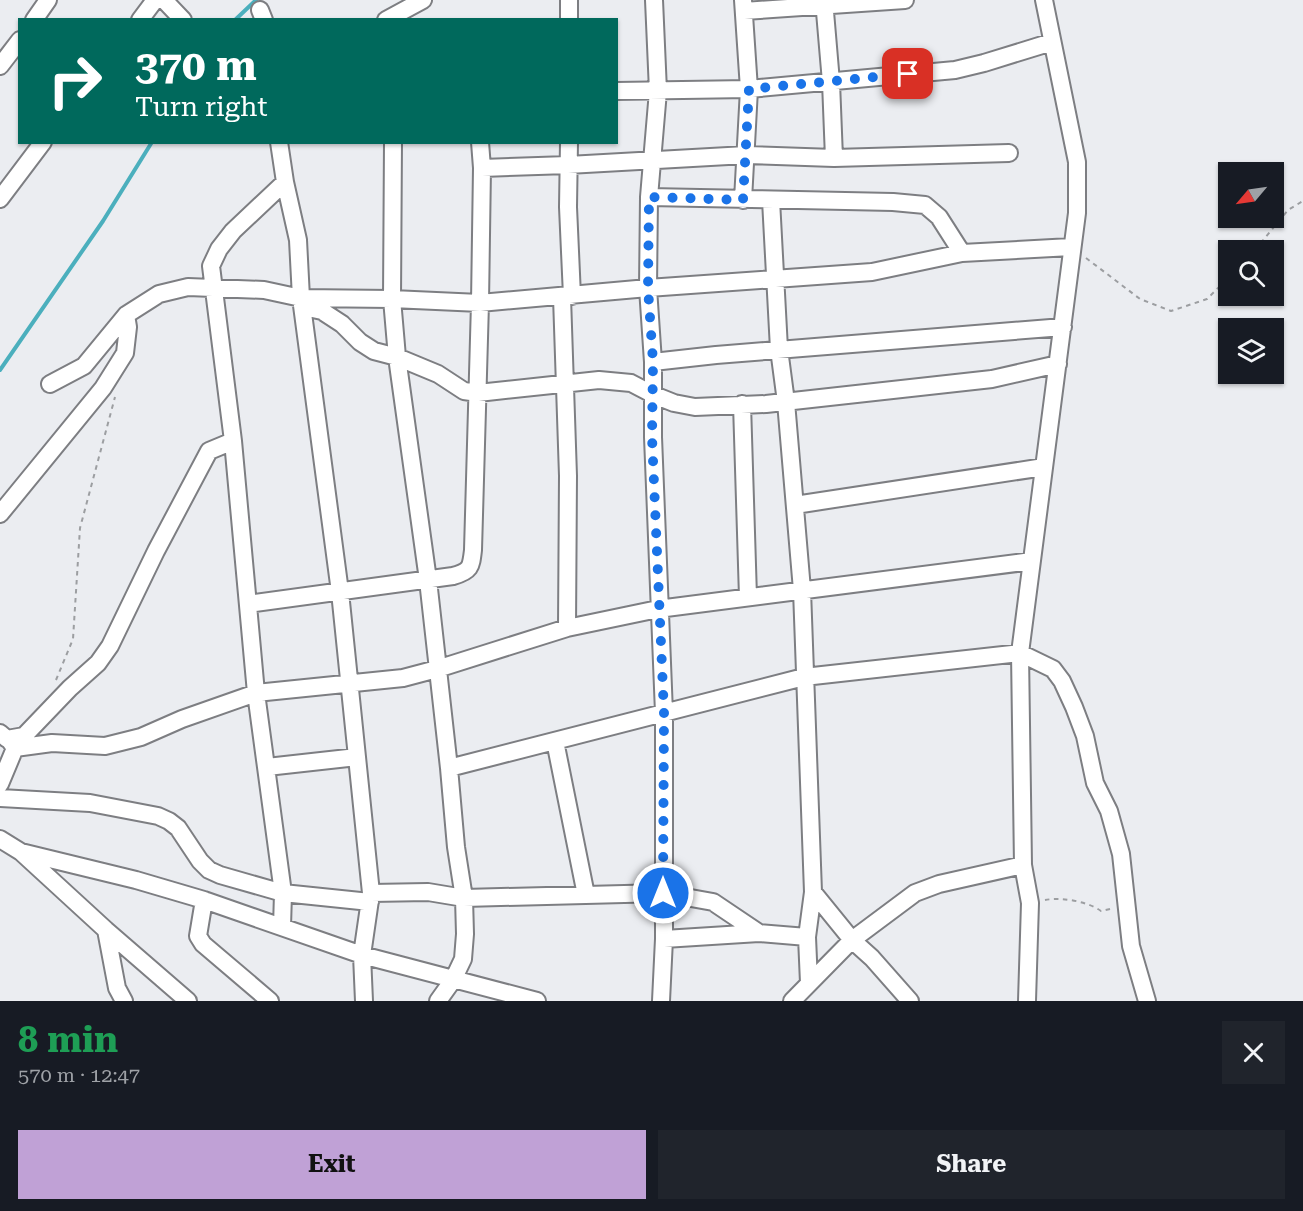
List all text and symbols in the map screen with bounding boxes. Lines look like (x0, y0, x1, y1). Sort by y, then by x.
text: 370 m (135, 41, 257, 90)
icon: right (36, 42, 114, 120)
pin (882, 48, 933, 99)
icon: arrive (891, 57, 924, 90)
text: Turn right (135, 91, 268, 123)
north arrow (1218, 162, 1284, 228)
map controls (1218, 162, 1284, 384)
button: search (1218, 240, 1284, 306)
button: layers (1218, 318, 1284, 384)
position arrow (631, 861, 695, 925)
text: 8 min (18, 1019, 118, 1061)
button: close (1222, 1021, 1285, 1084)
text: 570 m · 12:47 (18, 1063, 140, 1087)
button: Exit (18, 1130, 646, 1199)
button: Share (658, 1130, 1285, 1199)

